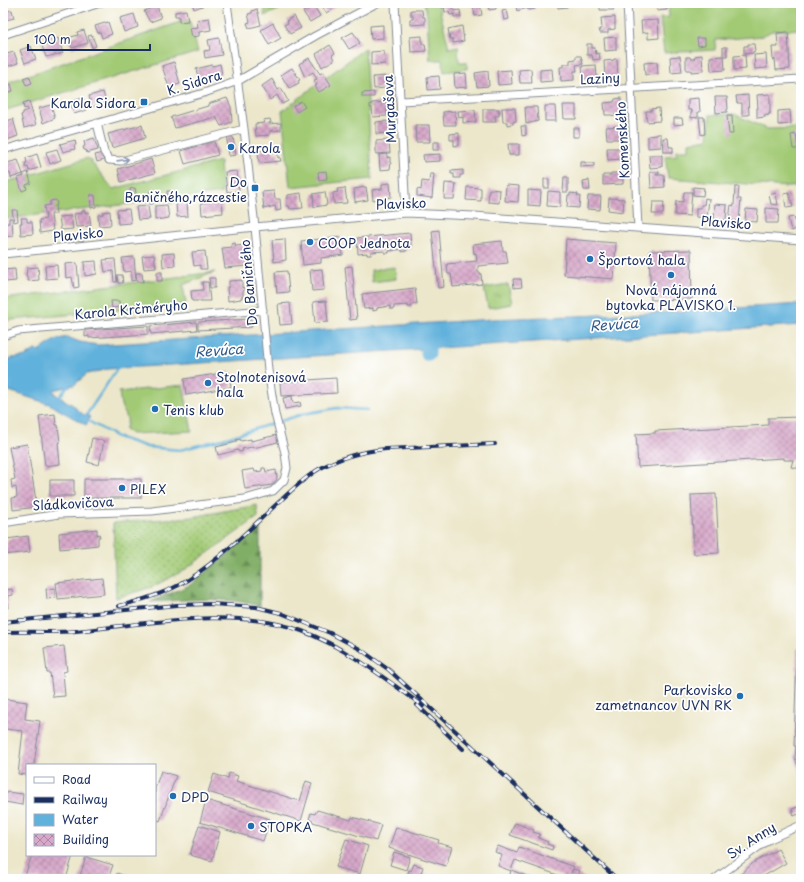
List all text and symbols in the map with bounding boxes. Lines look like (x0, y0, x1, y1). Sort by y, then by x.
scale bar (28, 26, 150, 52)
text: 100 m (34, 30, 71, 48)
street label: K. Sidora (164, 65, 224, 99)
street label: Laziny (579, 67, 621, 89)
street label: Murgašova (378, 74, 400, 144)
place label: Karola Sidora (50, 93, 136, 112)
marker: Karola Sidora (139, 97, 149, 107)
street label: Komenského (610, 101, 634, 179)
place label: Karola (239, 138, 281, 157)
marker: Karola (226, 142, 236, 152)
one-way arrow (116, 156, 129, 164)
place label: Do Baničného,rázcestie (124, 172, 247, 206)
marker: Do Baničného,rázcestie (250, 183, 260, 193)
street label: Plavisko (375, 193, 427, 213)
street label: Plavisko (700, 211, 752, 233)
street label: Plavisko (52, 222, 104, 246)
place label: COOP Jednota (318, 233, 411, 252)
marker: COOP Jednota (305, 237, 315, 247)
street label: Do Baničného (235, 239, 261, 327)
place label: Športová hala (598, 250, 686, 269)
marker: Športová hala (585, 254, 595, 264)
marker: Nová nájomná bytovka PLAVISKO 1. (666, 270, 676, 280)
place label: Nová nájomná bytovka PLAVISKO 1. (606, 280, 736, 314)
street label: Karola Krčméryho (74, 295, 188, 323)
water label: Revúca (589, 312, 640, 336)
water label: Revúca (194, 338, 245, 362)
place label: Stolnotenisová hala (216, 367, 306, 401)
marker: Stolnotenisová hala (203, 378, 213, 388)
place label: Tenis klub (163, 400, 224, 419)
marker: Tenis klub (150, 404, 160, 414)
place label: PILEX (130, 479, 167, 498)
marker: PILEX (117, 483, 127, 493)
street label: Sládkovičova (32, 491, 115, 515)
place label: Parkovisko zametnancov UVN RK (596, 680, 732, 714)
marker: Parkovisko zametnancov UVN RK (735, 691, 745, 701)
legend (26, 764, 156, 856)
text: Road (62, 770, 91, 788)
place label: DPD (181, 787, 209, 806)
text: Railway (62, 790, 108, 808)
marker: DPD (168, 791, 178, 801)
text: Water (62, 810, 99, 828)
place label: STOPKA (259, 817, 312, 836)
street label: Sv. Anny (723, 817, 779, 863)
marker: STOPKA (246, 821, 256, 831)
text: Building (62, 830, 109, 848)

